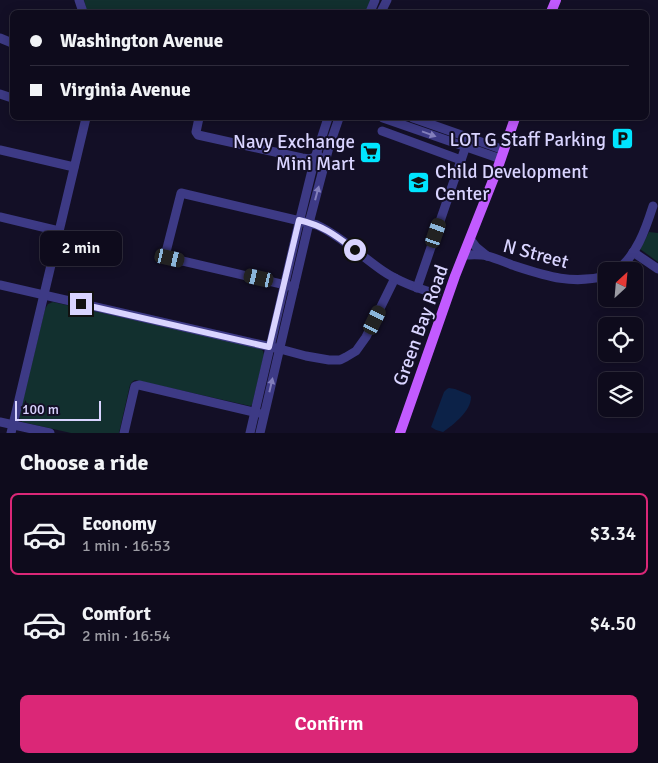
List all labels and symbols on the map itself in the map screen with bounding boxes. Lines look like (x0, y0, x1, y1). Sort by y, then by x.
parking icon: LOT G Staff Parking (610, 127, 634, 151)
place label: LOT G Staff Parking (450, 128, 606, 152)
place label: Navy Exchange Mini Mart (233, 130, 355, 176)
one-way arrow (421, 131, 436, 138)
supermarket icon: Navy Exchange Mini Mart (359, 140, 383, 164)
place label: Child Development Center (435, 160, 589, 206)
school or university icon: Child Development Center (407, 170, 431, 194)
one-way arrow (313, 186, 321, 201)
car (424, 216, 447, 250)
callout: 2 min (40, 232, 122, 266)
street label: N Street (500, 234, 571, 274)
route start (344, 239, 366, 261)
car (153, 247, 186, 269)
street label: Green Bay Road (388, 262, 454, 389)
north arrow (598, 262, 642, 308)
car (242, 267, 275, 289)
route end (70, 293, 92, 315)
car (361, 303, 388, 337)
one-way arrow (267, 378, 275, 393)
scale bar (15, 398, 101, 421)

